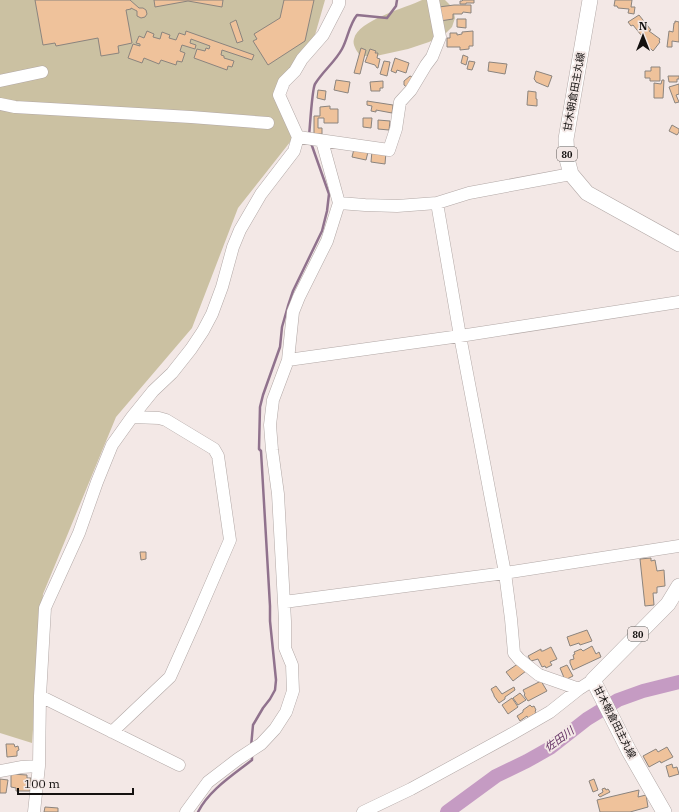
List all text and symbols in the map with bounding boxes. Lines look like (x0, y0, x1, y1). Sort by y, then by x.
north arrow (623, 16, 663, 56)
text: N (639, 19, 648, 33)
street label: 甘木朝倉田主丸線 (561, 51, 587, 133)
road number: 80 (557, 147, 577, 161)
road number: 80 (628, 627, 648, 641)
street label: 甘木朝倉田主丸線 (591, 683, 639, 761)
water label: 佐田川 (542, 723, 577, 754)
scale bar (18, 770, 133, 796)
text: 100 m (24, 776, 60, 791)

